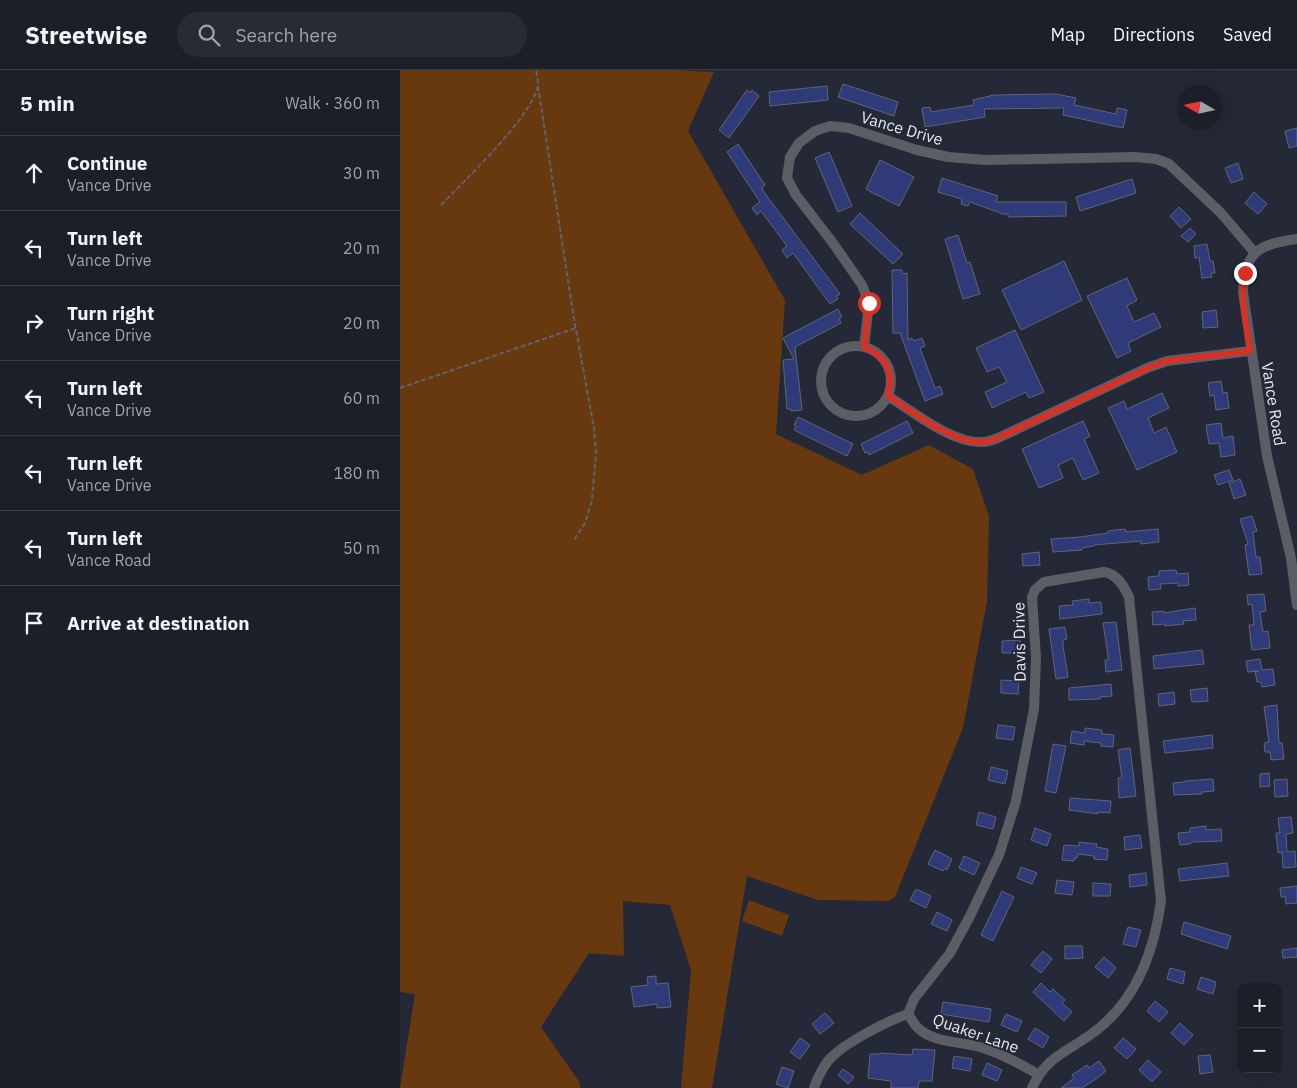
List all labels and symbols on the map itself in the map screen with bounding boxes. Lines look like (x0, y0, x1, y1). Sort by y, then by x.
north arrow (1177, 85, 1222, 130)
street label: Vance Drive (859, 107, 946, 149)
route end (1234, 262, 1257, 285)
route start (858, 292, 881, 315)
street label: Vance Road (1258, 361, 1290, 447)
street label: Davis Drive (1008, 602, 1030, 682)
street label: Quaker Lane (930, 1009, 1022, 1057)

